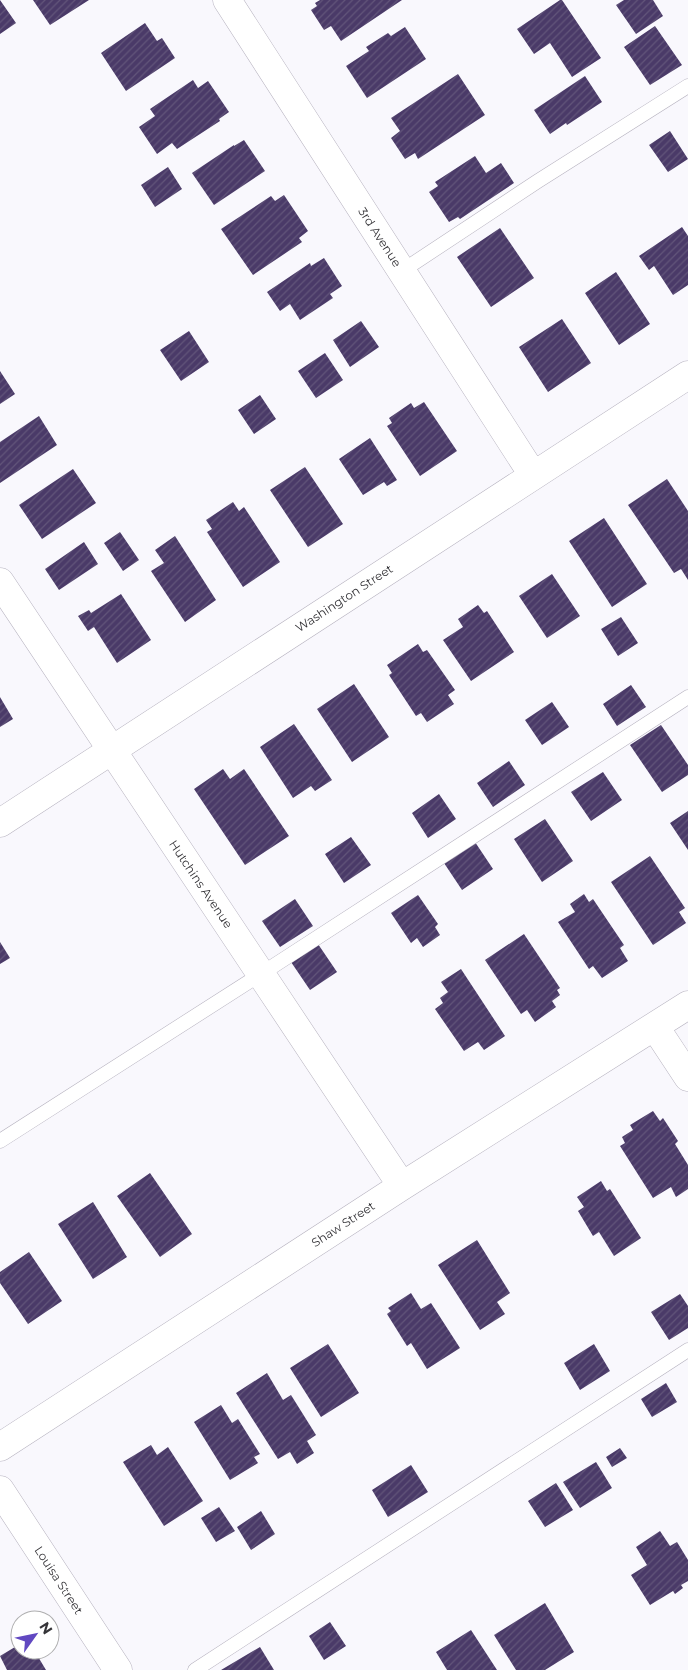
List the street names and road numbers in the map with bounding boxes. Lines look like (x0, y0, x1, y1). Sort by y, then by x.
street label: 3rd Avenue (355, 204, 405, 270)
street label: Washington Street (293, 561, 396, 635)
street label: Hutchins Avenue (166, 837, 236, 931)
street label: Shaw Street (309, 1198, 378, 1250)
street label: Louisa Street (31, 1543, 87, 1617)

